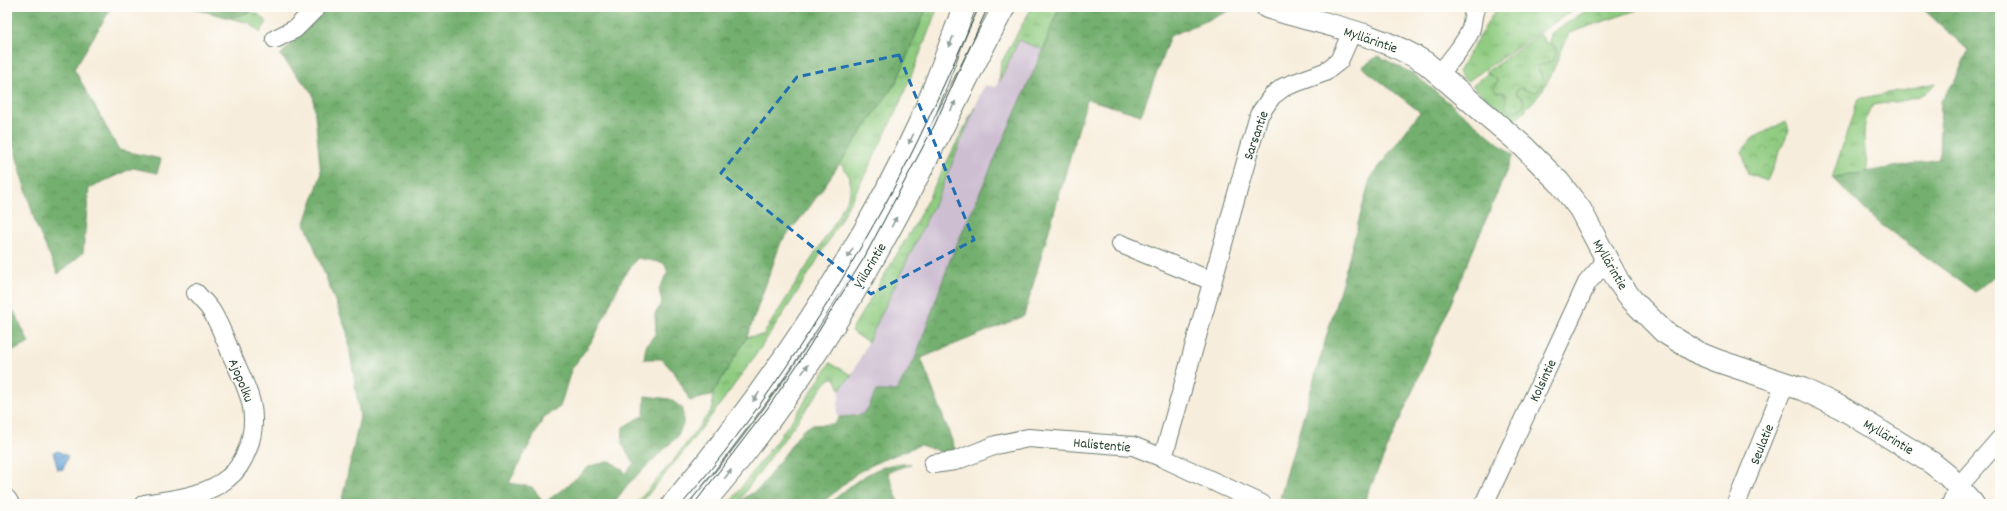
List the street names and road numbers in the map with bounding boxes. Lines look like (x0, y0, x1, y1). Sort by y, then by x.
street label: Myllärintie (1341, 22, 1400, 59)
street label: Sarsantie (1239, 108, 1275, 163)
street label: Myllärintie (1587, 236, 1632, 294)
street label: Viilarintie (849, 240, 892, 293)
street label: Ajopolku (222, 356, 258, 406)
street label: Kolsintie (1525, 356, 1562, 405)
street label: Myllärintie (1859, 415, 1917, 461)
street label: Seulatie (1746, 421, 1780, 468)
street label: Halistentie (1072, 434, 1131, 458)

